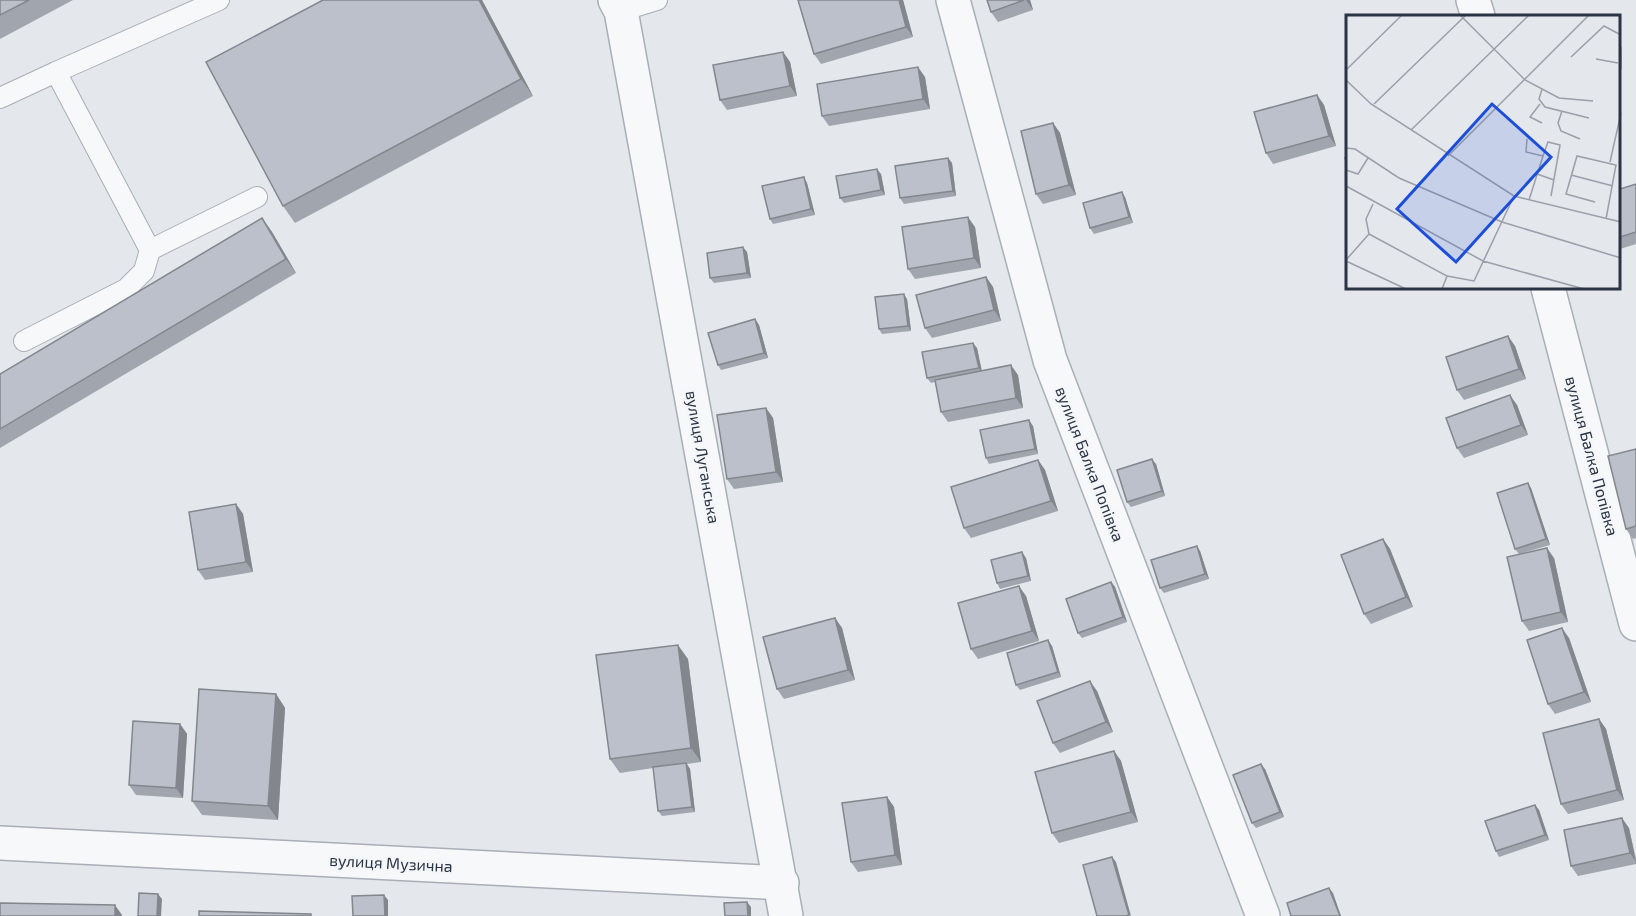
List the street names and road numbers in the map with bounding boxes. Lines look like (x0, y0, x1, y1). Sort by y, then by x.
street label: вулиця Балка Попівка (1561, 374, 1623, 538)
street label: вулиця Балка Попівка (1051, 384, 1129, 544)
street label: вулиця Луганська (681, 389, 725, 525)
street label: вулиця Музична (329, 850, 453, 876)

